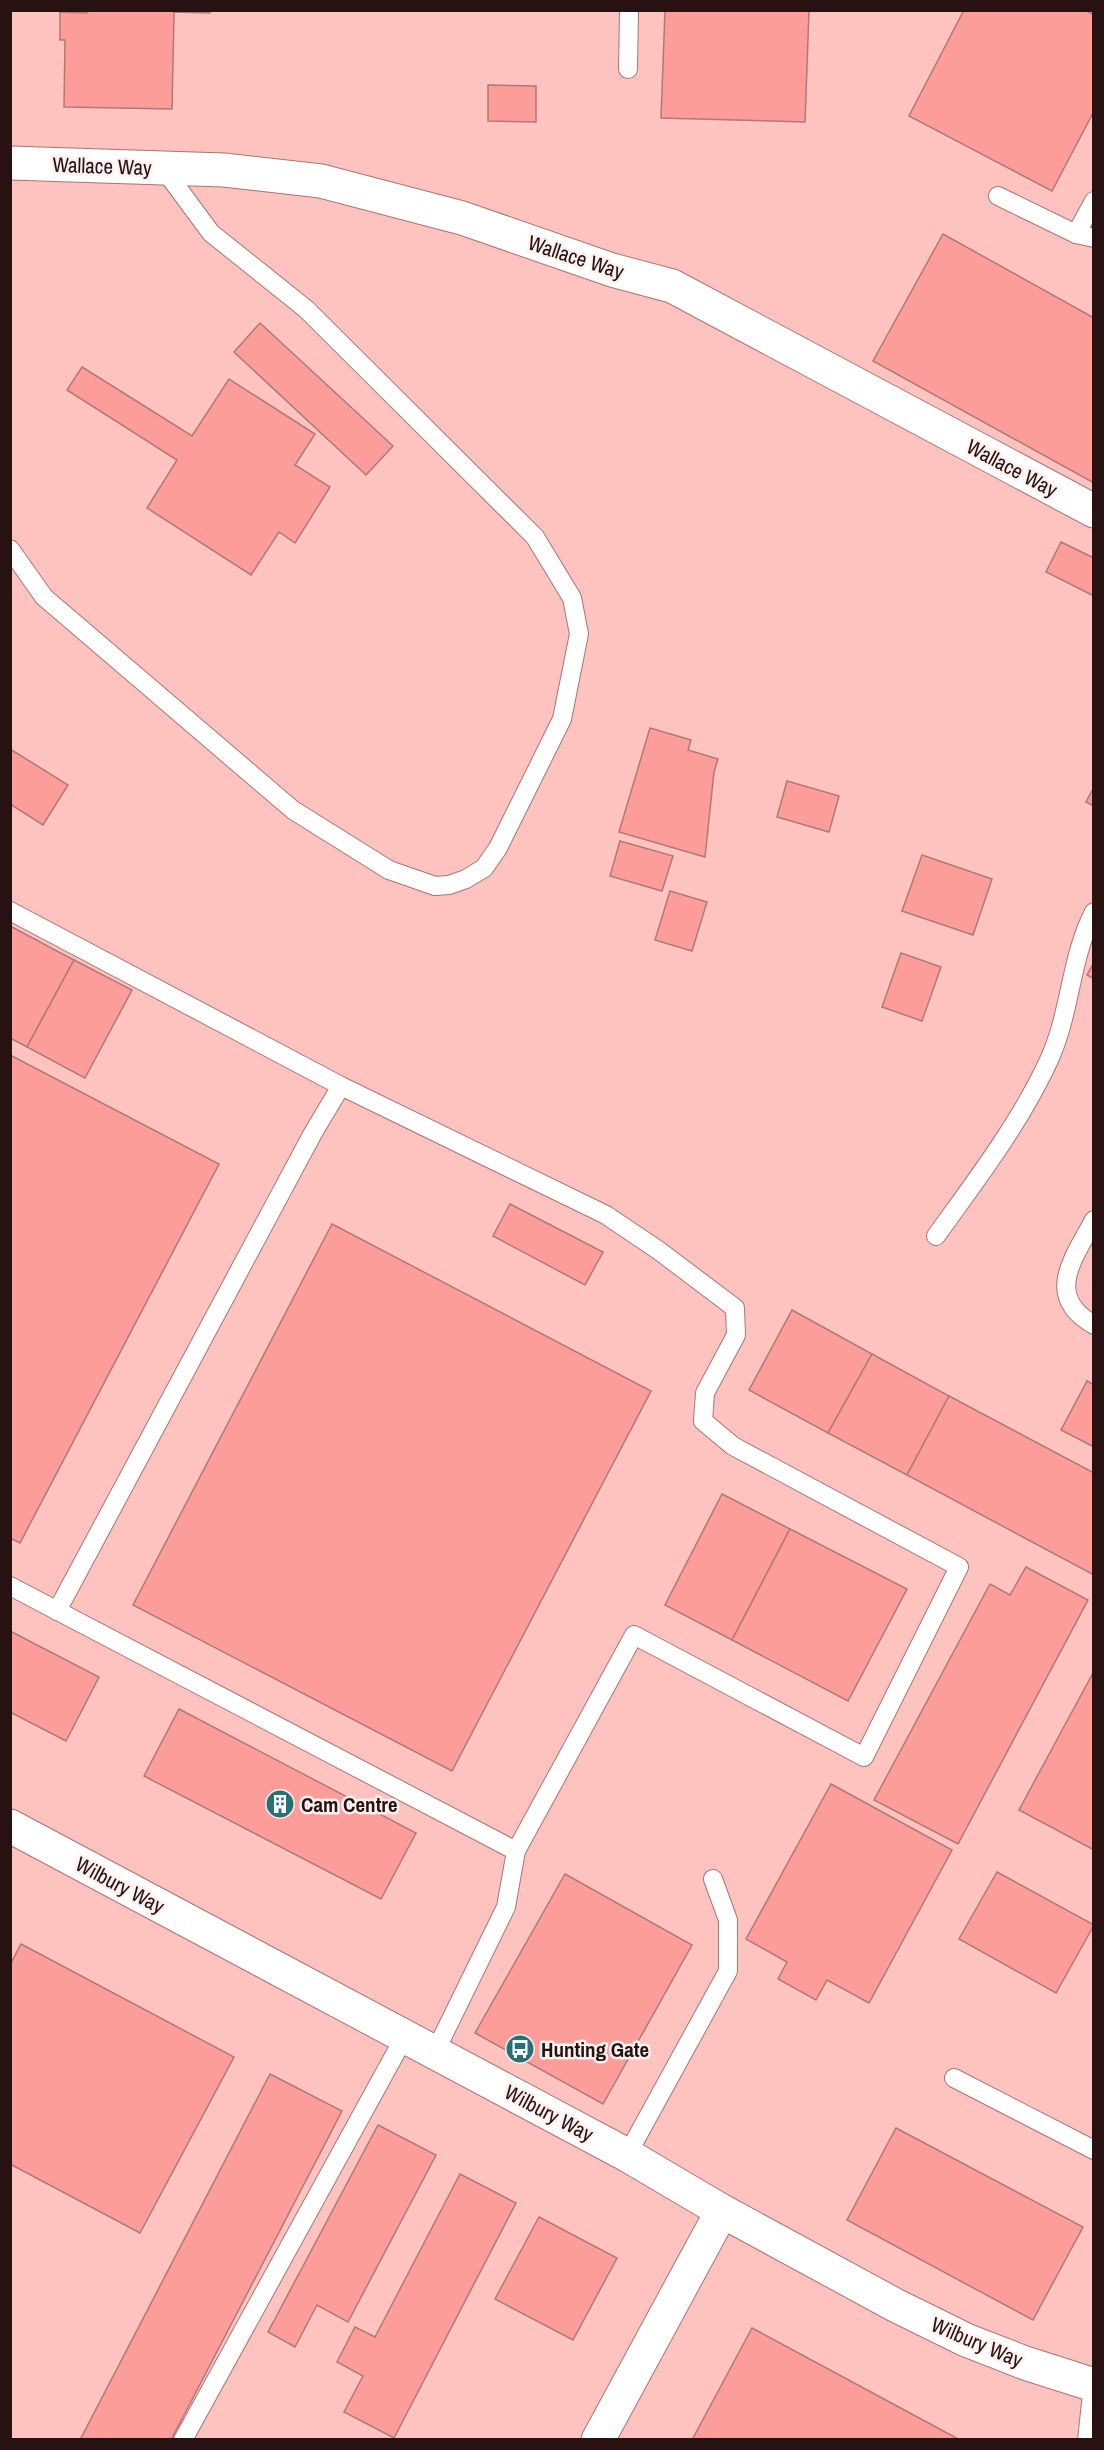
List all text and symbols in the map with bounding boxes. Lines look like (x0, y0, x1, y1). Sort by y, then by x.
street label: Wallace Way (52, 150, 152, 182)
street label: Wallace Way (524, 228, 628, 286)
street label: Wallace Way (961, 432, 1063, 504)
building icon: Cam Centre (264, 1788, 296, 1820)
place label: Cam Centre (301, 1790, 398, 1819)
street label: Wilbury Way (70, 1849, 170, 1921)
bus stop icon: Hunting Gate (504, 2033, 536, 2065)
place label: Hunting Gate (541, 2035, 649, 2064)
street label: Wilbury Way (499, 2077, 599, 2149)
street label: Wilbury Way (927, 2310, 1028, 2374)

